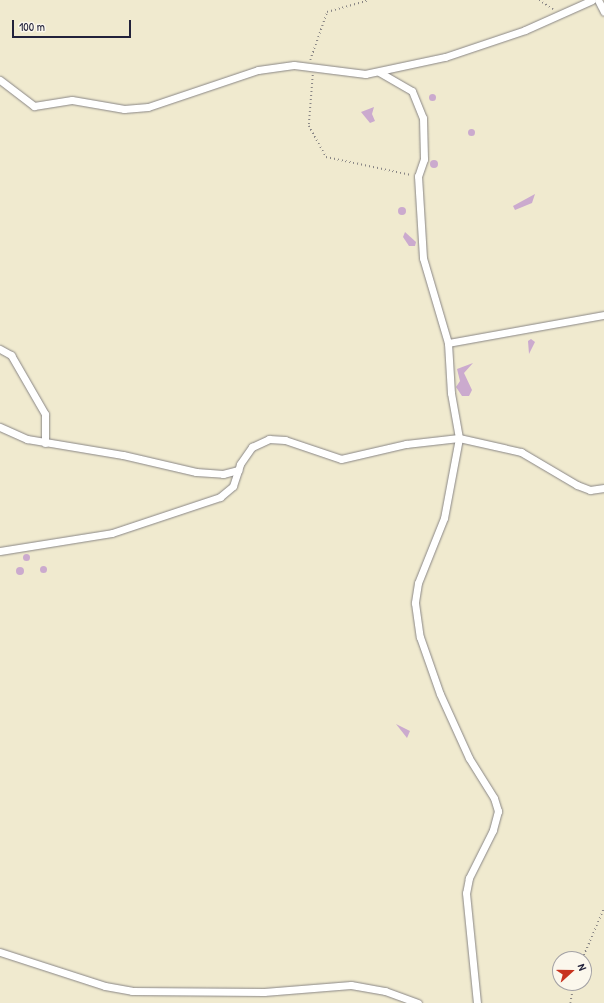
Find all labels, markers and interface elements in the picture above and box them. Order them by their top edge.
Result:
scale bar [14,12,133,38]
text: 100 m [19,18,45,35]
north arrow [552,951,592,991]
text: N [575,962,590,972]

